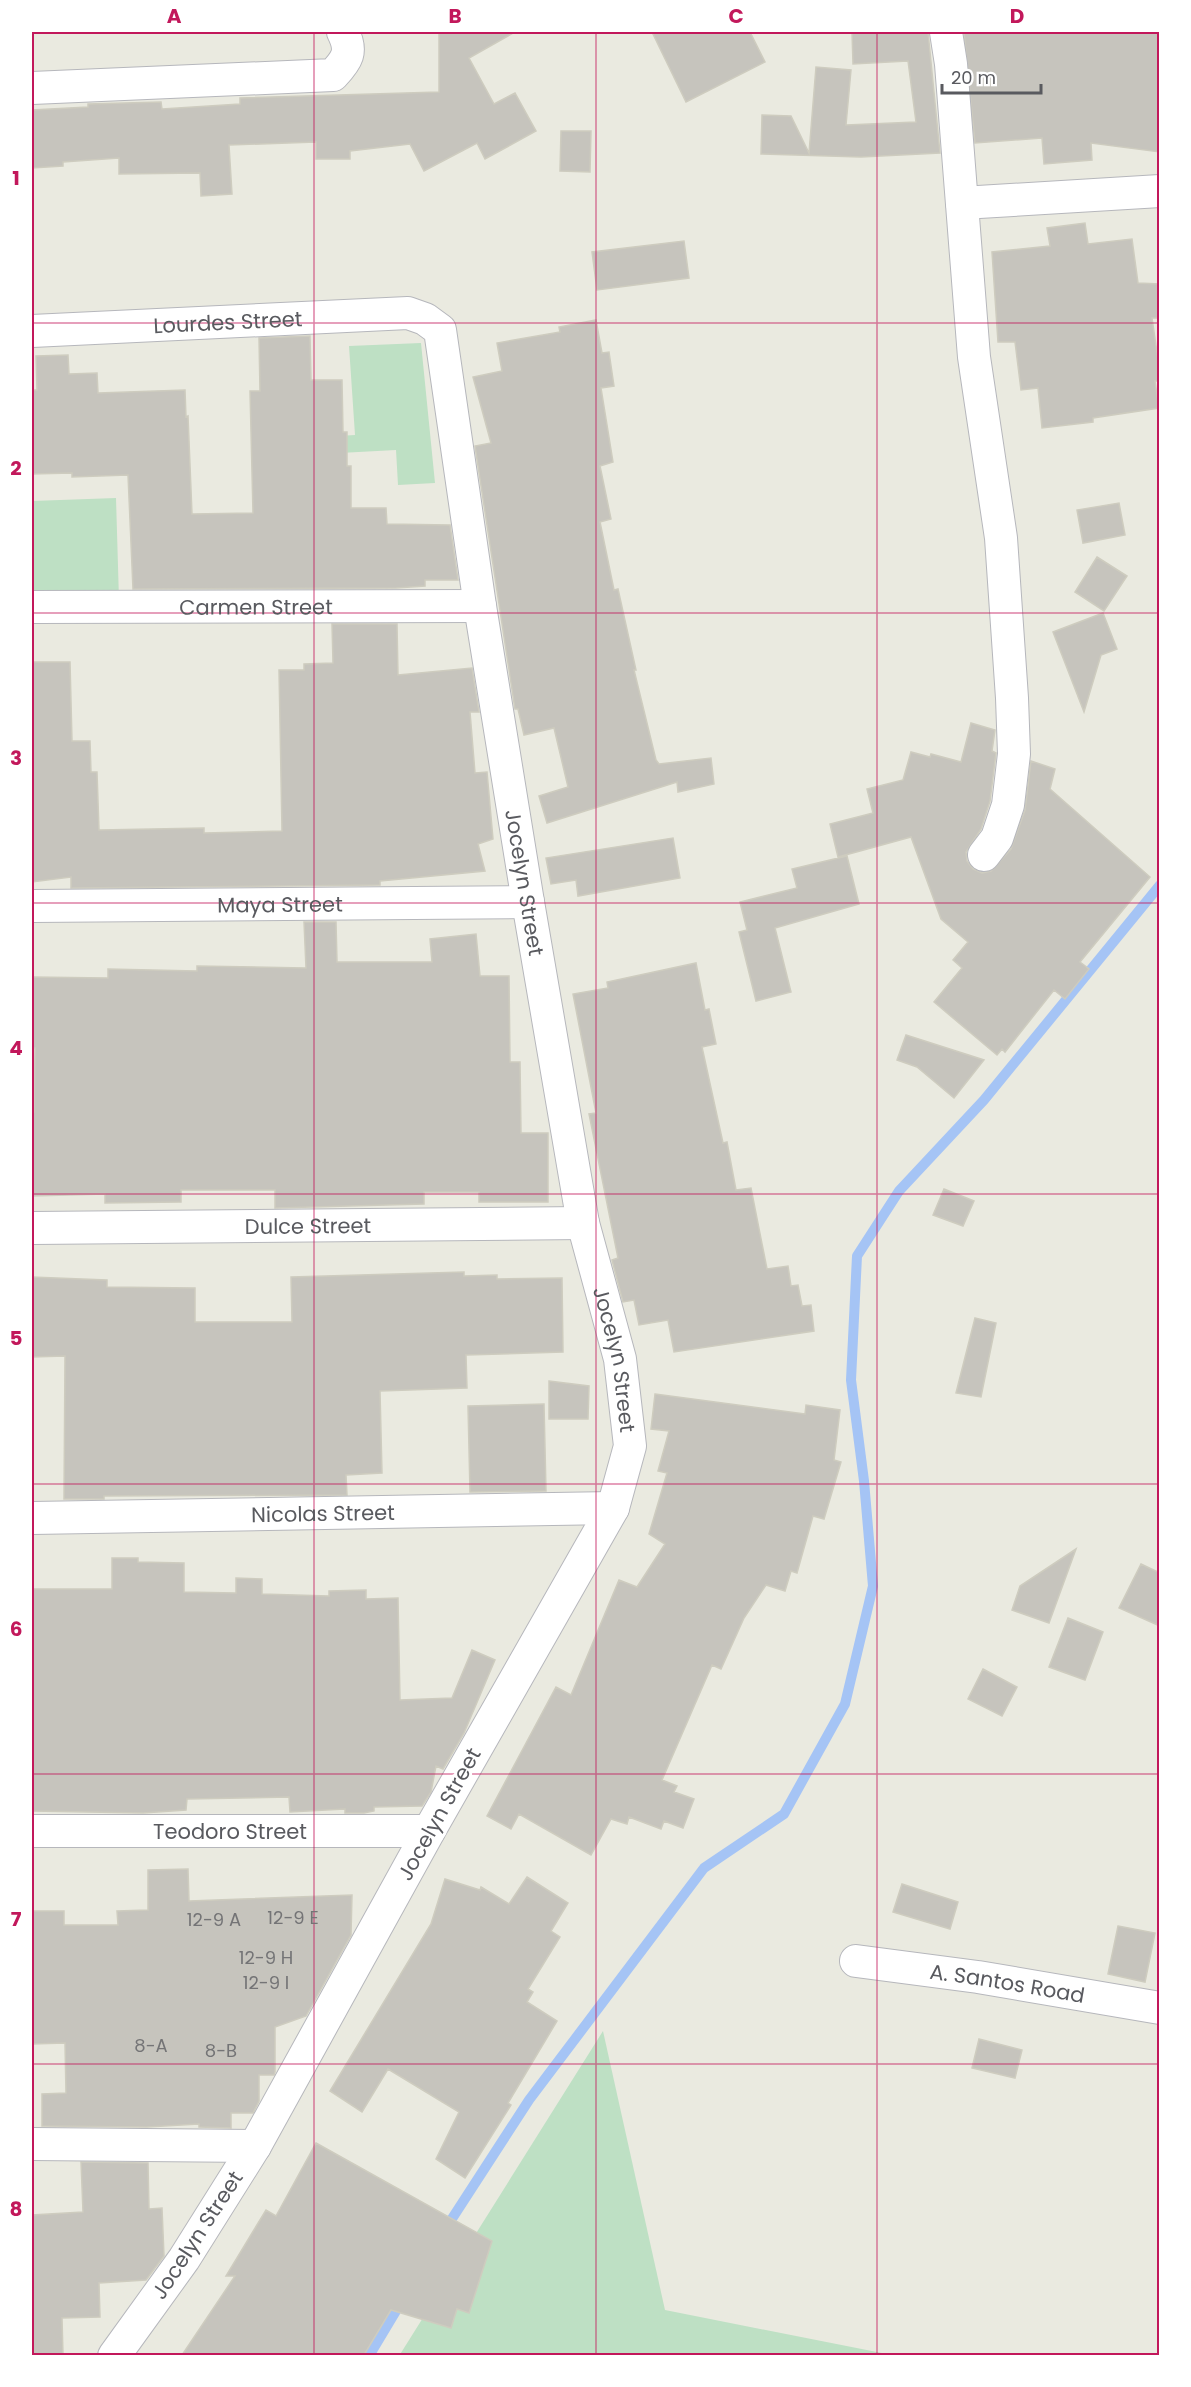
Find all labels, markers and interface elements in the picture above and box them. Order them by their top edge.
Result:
text: A [167,2,182,30]
text: B [448,2,462,30]
text: C [728,2,744,30]
text: D [1010,2,1024,30]
scale bar [942,57,1041,95]
text: 20 m [951,65,996,90]
text: 1 [12,164,20,192]
street label: Lourdes Street [153,304,303,340]
text: 2 [10,454,22,482]
street label: Carmen Street [179,592,333,621]
text: 3 [10,744,22,772]
street label: Jocelyn Street [499,807,551,958]
street label: Maya Street [217,889,343,919]
text: 4 [9,1034,23,1062]
street label: Dulce Street [245,1210,371,1241]
street label: Jocelyn Street [586,1283,643,1434]
text: 5 [10,1324,23,1352]
street label: Nicolas Street [251,1497,395,1529]
text: 6 [10,1615,22,1643]
street label: Jocelyn Street [390,1742,488,1886]
street label: Teodoro Street [153,1817,307,1846]
text: 7 [11,1905,22,1933]
house number: 12-9 E [267,1905,319,1930]
house number: 12-9 A [187,1907,241,1932]
house number: 12-9 H [239,1945,293,1970]
street label: A. Santos Road [928,1956,1087,2009]
house number: 12-9 I [243,1970,289,1995]
house number: 8-A [134,2033,168,2058]
house number: 8-B [205,2038,237,2063]
street label: Jocelyn Street [145,2165,249,2305]
text: 8 [10,2195,22,2223]

